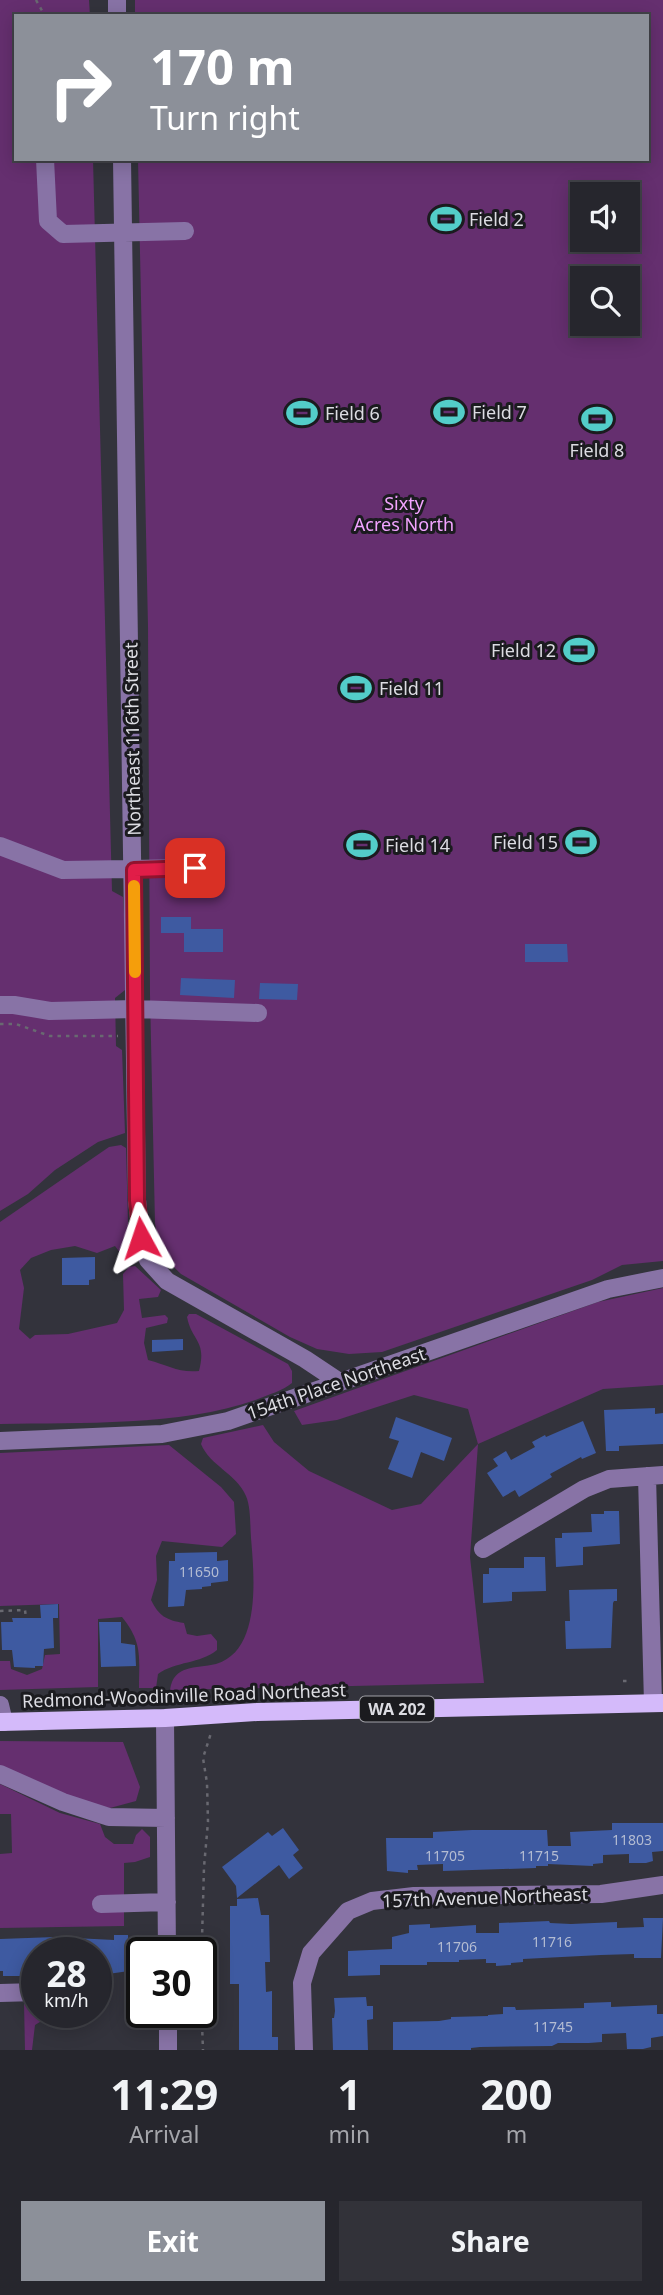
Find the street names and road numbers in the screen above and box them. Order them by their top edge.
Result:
street label: Northeast 116th Street [118,642,146,836]
street label: 154th Place Northeast [244,1341,429,1425]
street label: Redmond-Woodinville Road Northeast [22,1677,347,1713]
road number: WA 202 [360,1696,434,1722]
street label: 157th Avenue Northeast [382,1881,589,1913]

